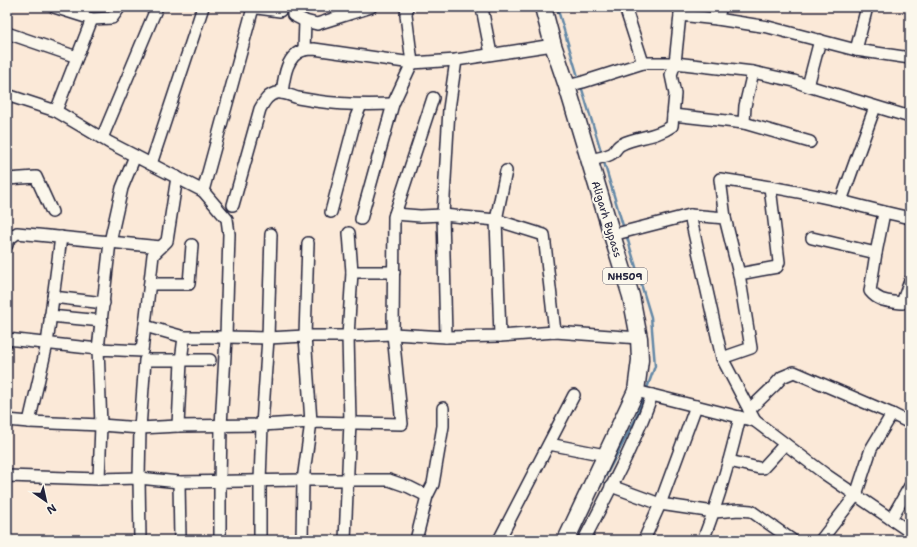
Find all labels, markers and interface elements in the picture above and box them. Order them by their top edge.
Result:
street label: Aligarh Bypass [588,179,625,259]
road number: NH509 [603,268,647,284]
north arrow [26,481,66,521]
text: N [43,500,59,518]

